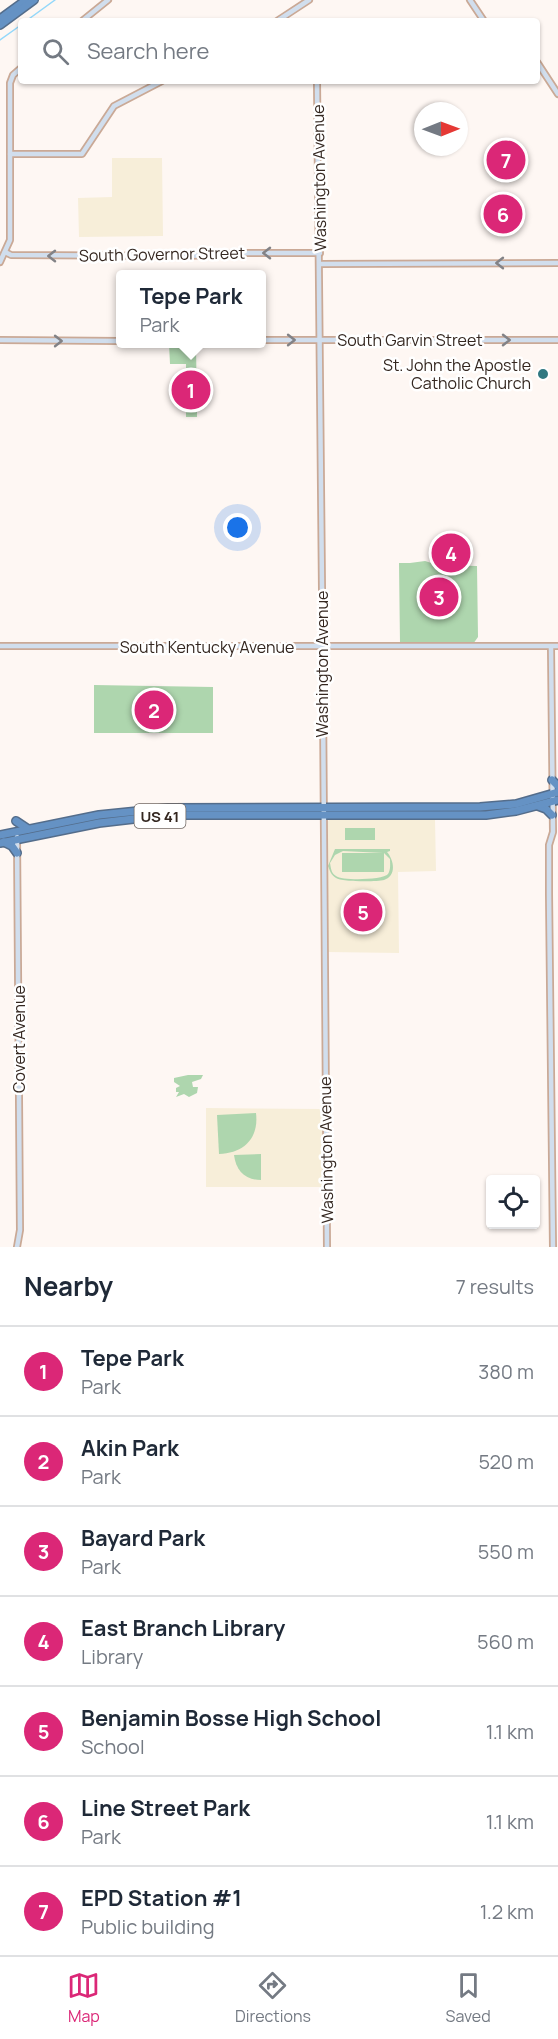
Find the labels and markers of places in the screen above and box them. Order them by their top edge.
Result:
pin: 7 [486,138,526,182]
pin: 6 [484,192,522,236]
place label: St. John the Apostle Catholic Church [383,354,531,394]
marker: St. John the Apostle Catholic Church [536,367,550,381]
pin: 1 [172,368,210,412]
pin: 4 [432,530,470,576]
pin: 3 [420,574,458,620]
pin: 2 [134,688,174,732]
pin: 5 [344,890,382,934]

